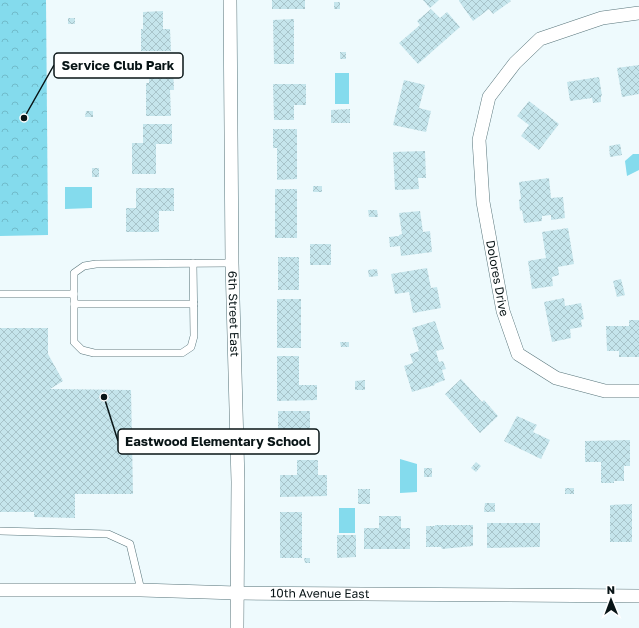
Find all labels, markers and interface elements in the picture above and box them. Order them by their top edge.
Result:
callout: Service Club Park [54,53,183,78]
text: Service Club Park [62,57,175,73]
street label: Dolores Drive [483,239,512,318]
street label: 6th Street East [225,271,243,357]
callout: Eastwood Elementary School [118,429,319,454]
text: Eastwood Elementary School [125,433,312,449]
north arrow [591,580,631,620]
text: N [607,583,615,596]
street label: 10th Avenue East [270,585,370,601]

